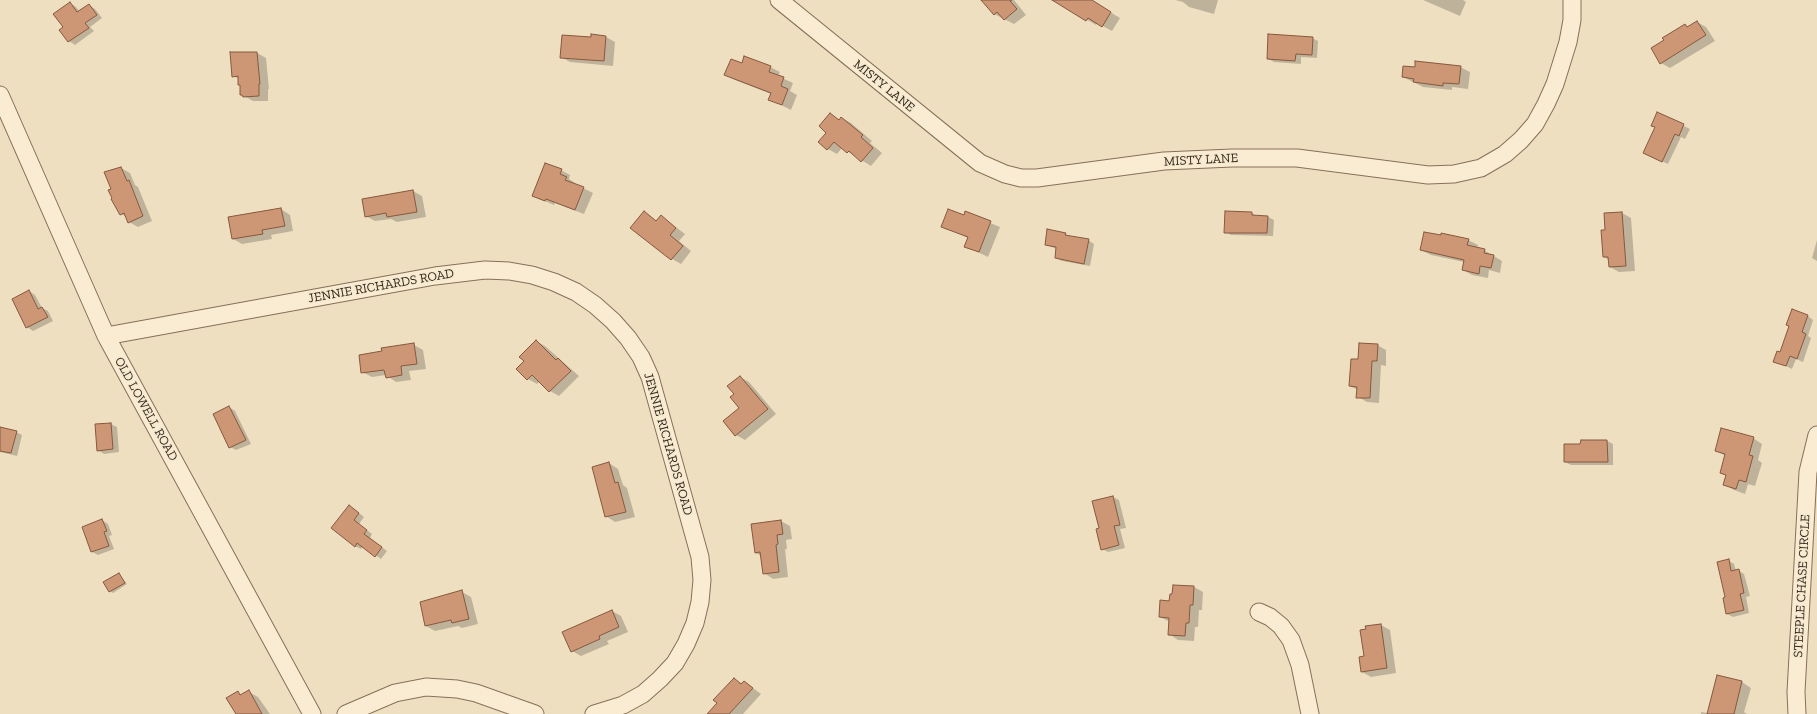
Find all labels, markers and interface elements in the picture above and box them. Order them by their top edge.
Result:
street label: MISTY LANE [850,57,918,115]
street label: MISTY LANE [1163,150,1239,170]
street label: JENNIE RICHARDS ROAD [307,265,455,307]
street label: OLD LOWELL ROAD [111,354,181,464]
street label: JENNIE RICHARDS ROAD [640,371,696,517]
street label: STEEPLE CHASE CIRCLE [1790,514,1814,658]

